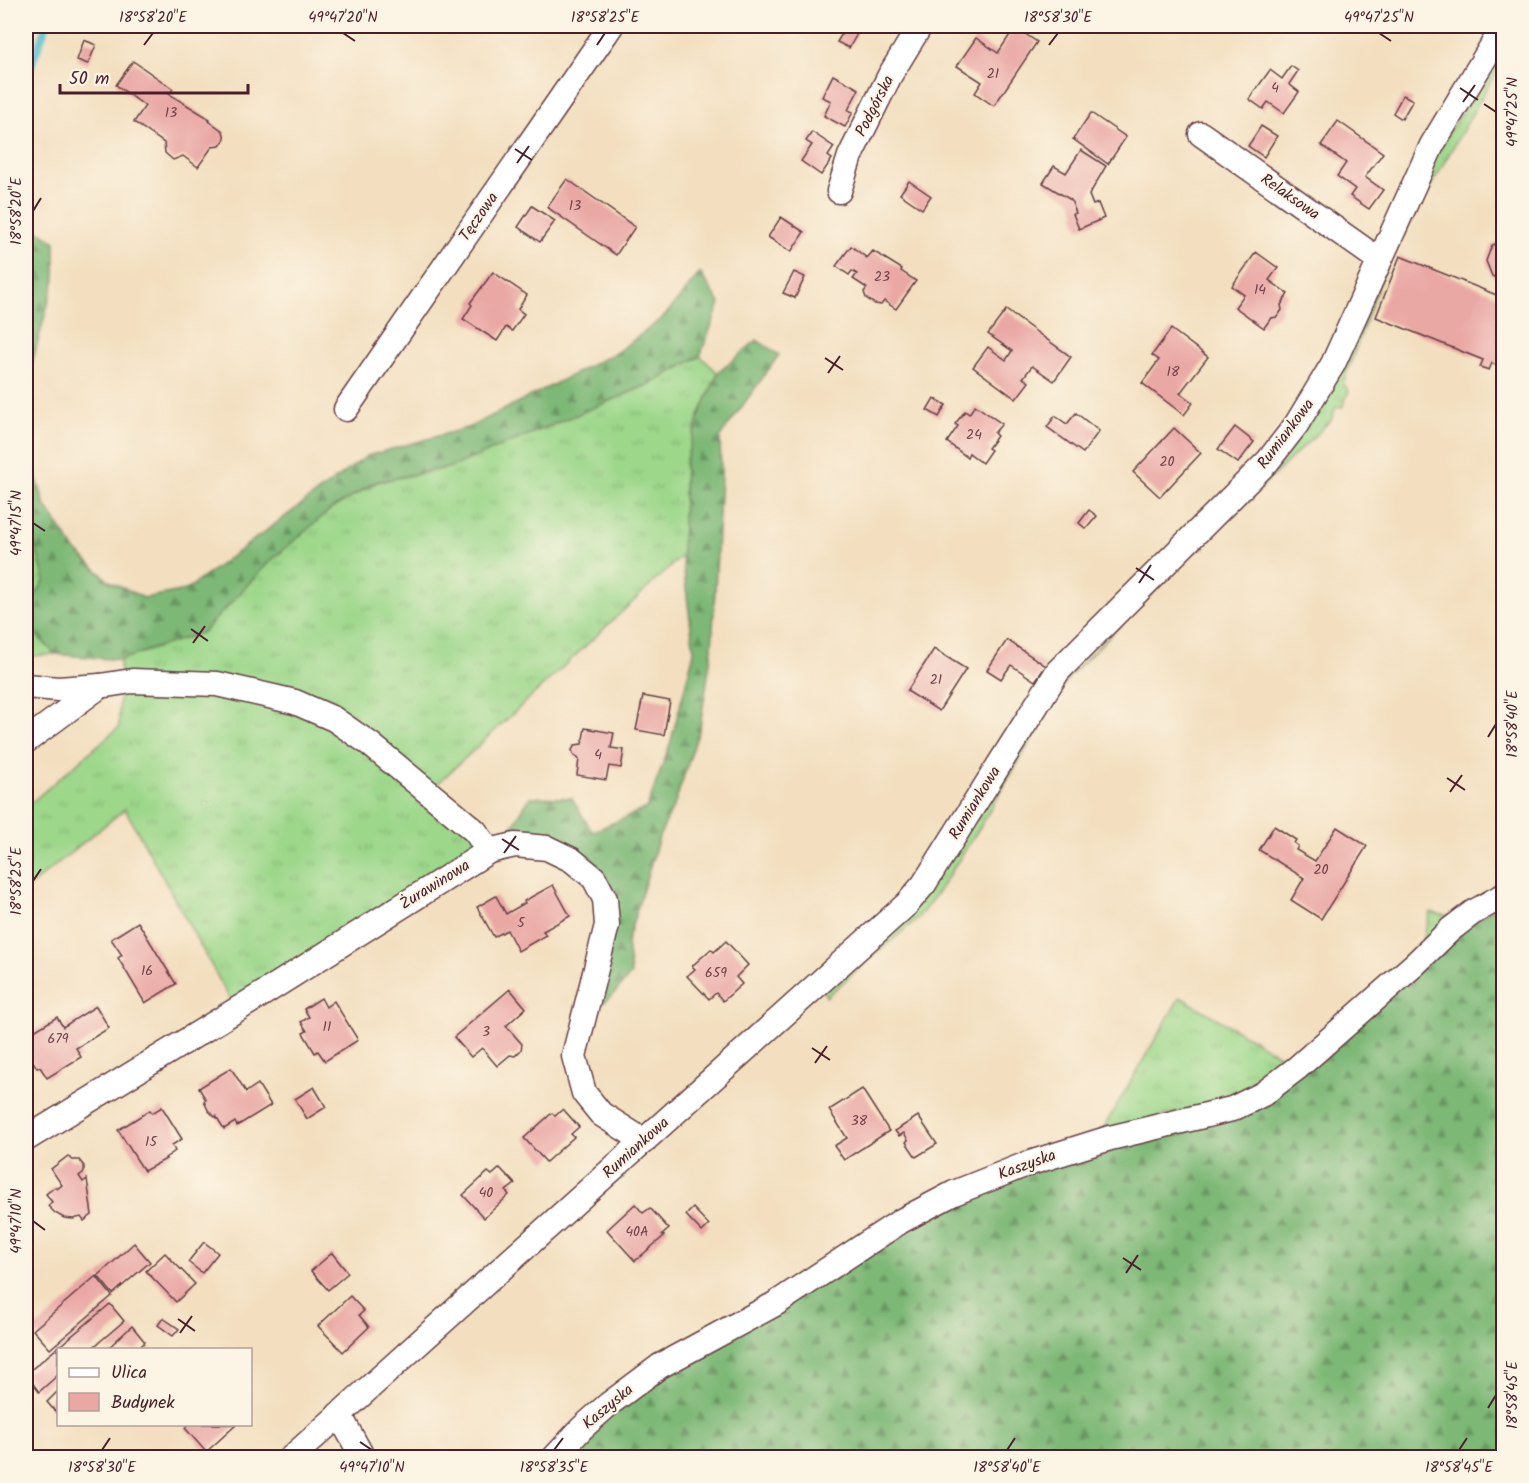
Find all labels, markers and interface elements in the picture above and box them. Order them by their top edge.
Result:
text: 18°58'20"E [119,6,188,30]
text: 49°47'20"N [308,6,378,30]
text: 18°58'25"E [571,6,641,30]
text: 18°58'30"E [1024,6,1093,30]
text: 49°47'25"N [1344,6,1414,30]
scale bar [60,57,248,95]
house number: 21 [987,63,999,85]
text: 50 m [69,65,109,94]
street label: Podgórska [849,71,901,141]
house number: 4 [1271,77,1279,99]
text: 49°47'25"N [1501,77,1525,147]
house number: 13 [165,102,177,124]
street label: Relaksowa [1255,167,1325,227]
text: 18°58'20"E [5,176,29,245]
street label: Tęczowa [453,187,505,247]
house number: 13 [569,195,581,217]
house number: 23 [874,266,890,288]
house number: 14 [1254,279,1266,301]
house number: 18 [1167,361,1180,383]
street label: Rumiankowa [1251,393,1321,475]
house number: 24 [966,424,982,446]
house number: 20 [1159,451,1175,473]
text: 49°47'15"N [5,490,29,556]
house number: 21 [930,669,942,691]
text: 18°58'40"E [1501,689,1525,758]
house number: 4 [594,744,602,766]
street label: Rumiankowa [943,761,1007,845]
text: 18°58'25"E [5,845,29,915]
street label: Żurawinowa [395,853,475,917]
house number: 20 [1313,859,1329,881]
house number: 5 [517,912,526,934]
house number: 16 [141,960,153,982]
house number: 659 [705,962,727,984]
house number: 11 [323,1016,331,1038]
house number: 3 [482,1021,490,1043]
house number: 679 [47,1028,69,1050]
house number: 38 [851,1110,868,1132]
street label: Rumiankowa [597,1111,675,1185]
house number: 15 [145,1131,158,1153]
street label: Kaszyska [994,1143,1060,1187]
house number: 40 [479,1182,493,1204]
text: 49°47'10"N [5,1188,29,1254]
house number: 40A [625,1221,649,1243]
legend [57,1348,252,1426]
text: Ulica [111,1359,147,1388]
text: 18°58'45"E [1501,1360,1525,1429]
street label: Kaszyska [577,1378,639,1436]
text: Budynek [111,1389,175,1418]
text: 18°58'30"E [68,1456,137,1480]
text: 49°47'10"N [339,1456,405,1480]
text: 18°58'35"E [520,1456,589,1480]
text: 18°58'40"E [973,1456,1042,1480]
text: 18°58'45"E [1425,1456,1494,1480]

